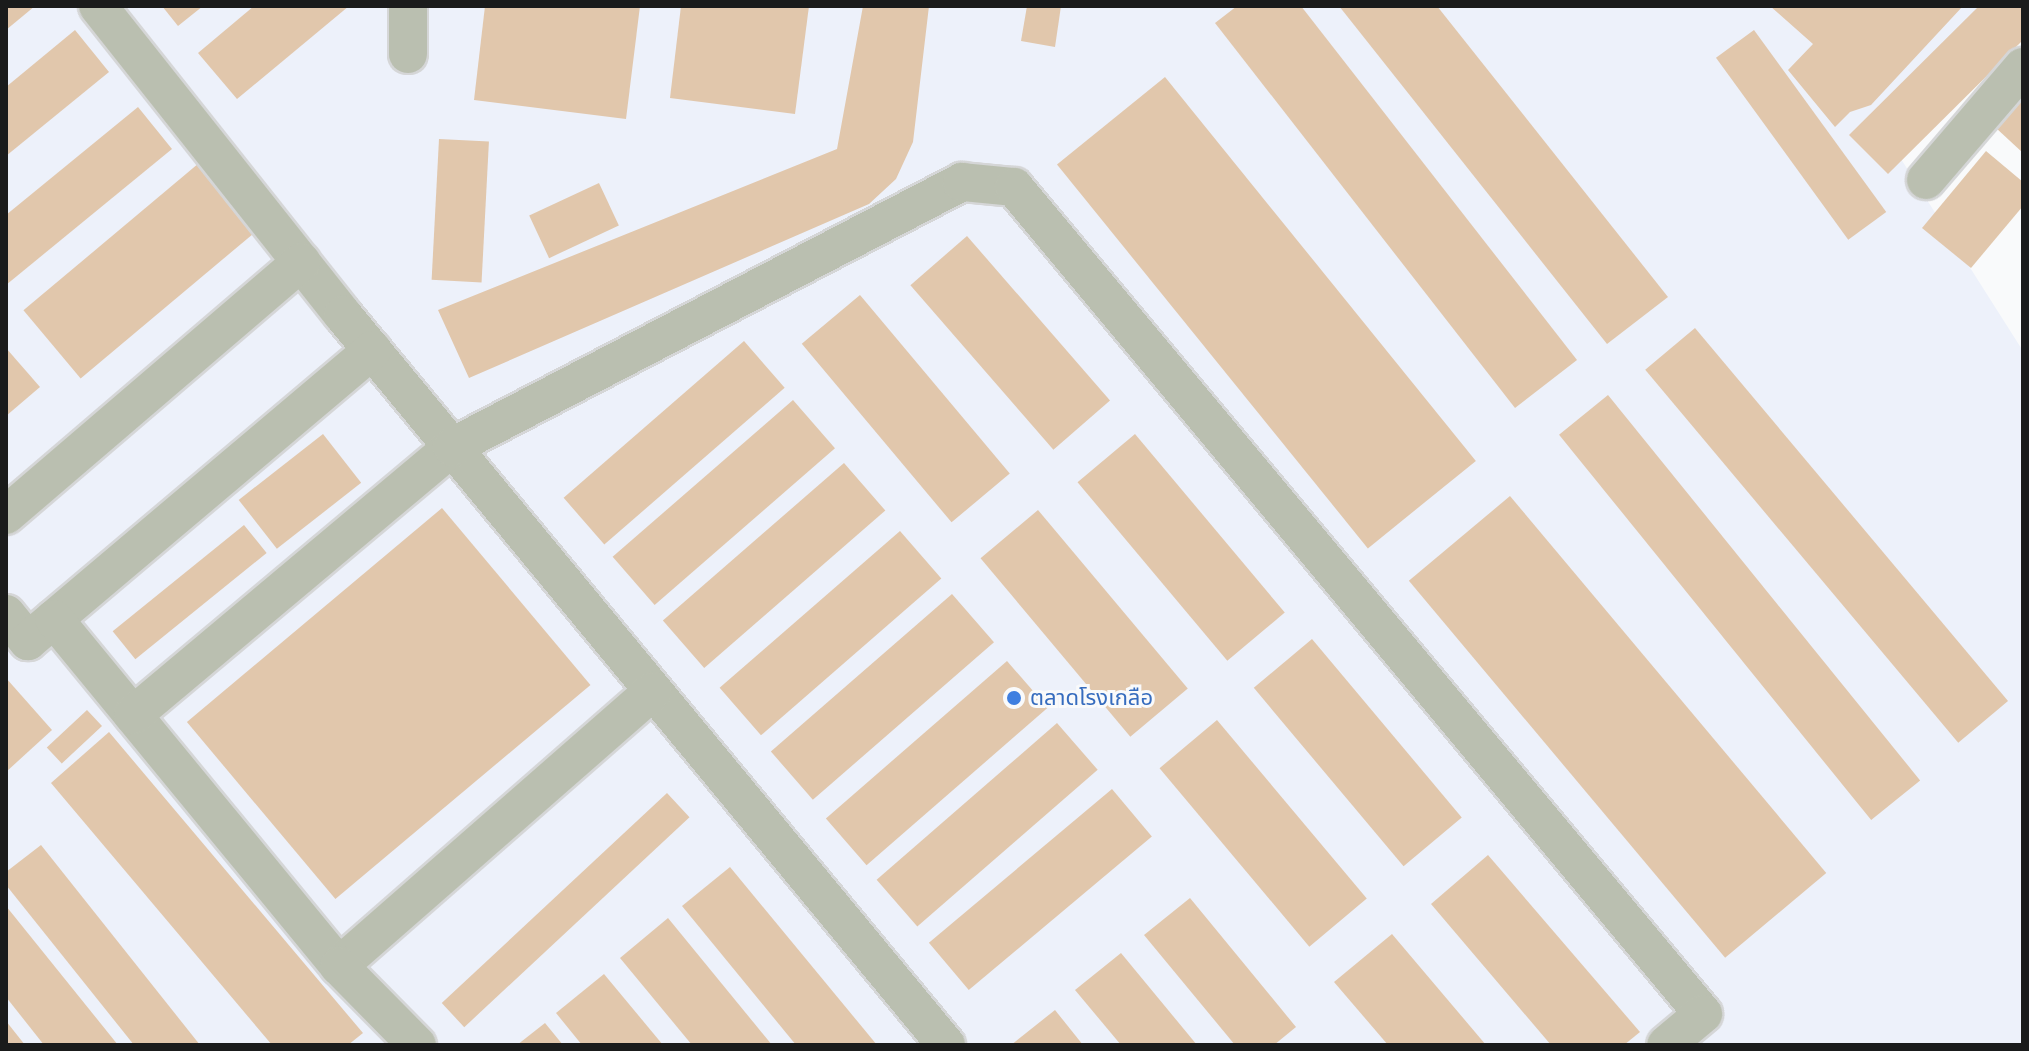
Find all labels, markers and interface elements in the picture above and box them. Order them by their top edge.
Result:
place label: ตลาดโรงเกลือ [1030,685,1153,711]
marker: ตลาดโรงเกลือ [1005,689,1023,707]

